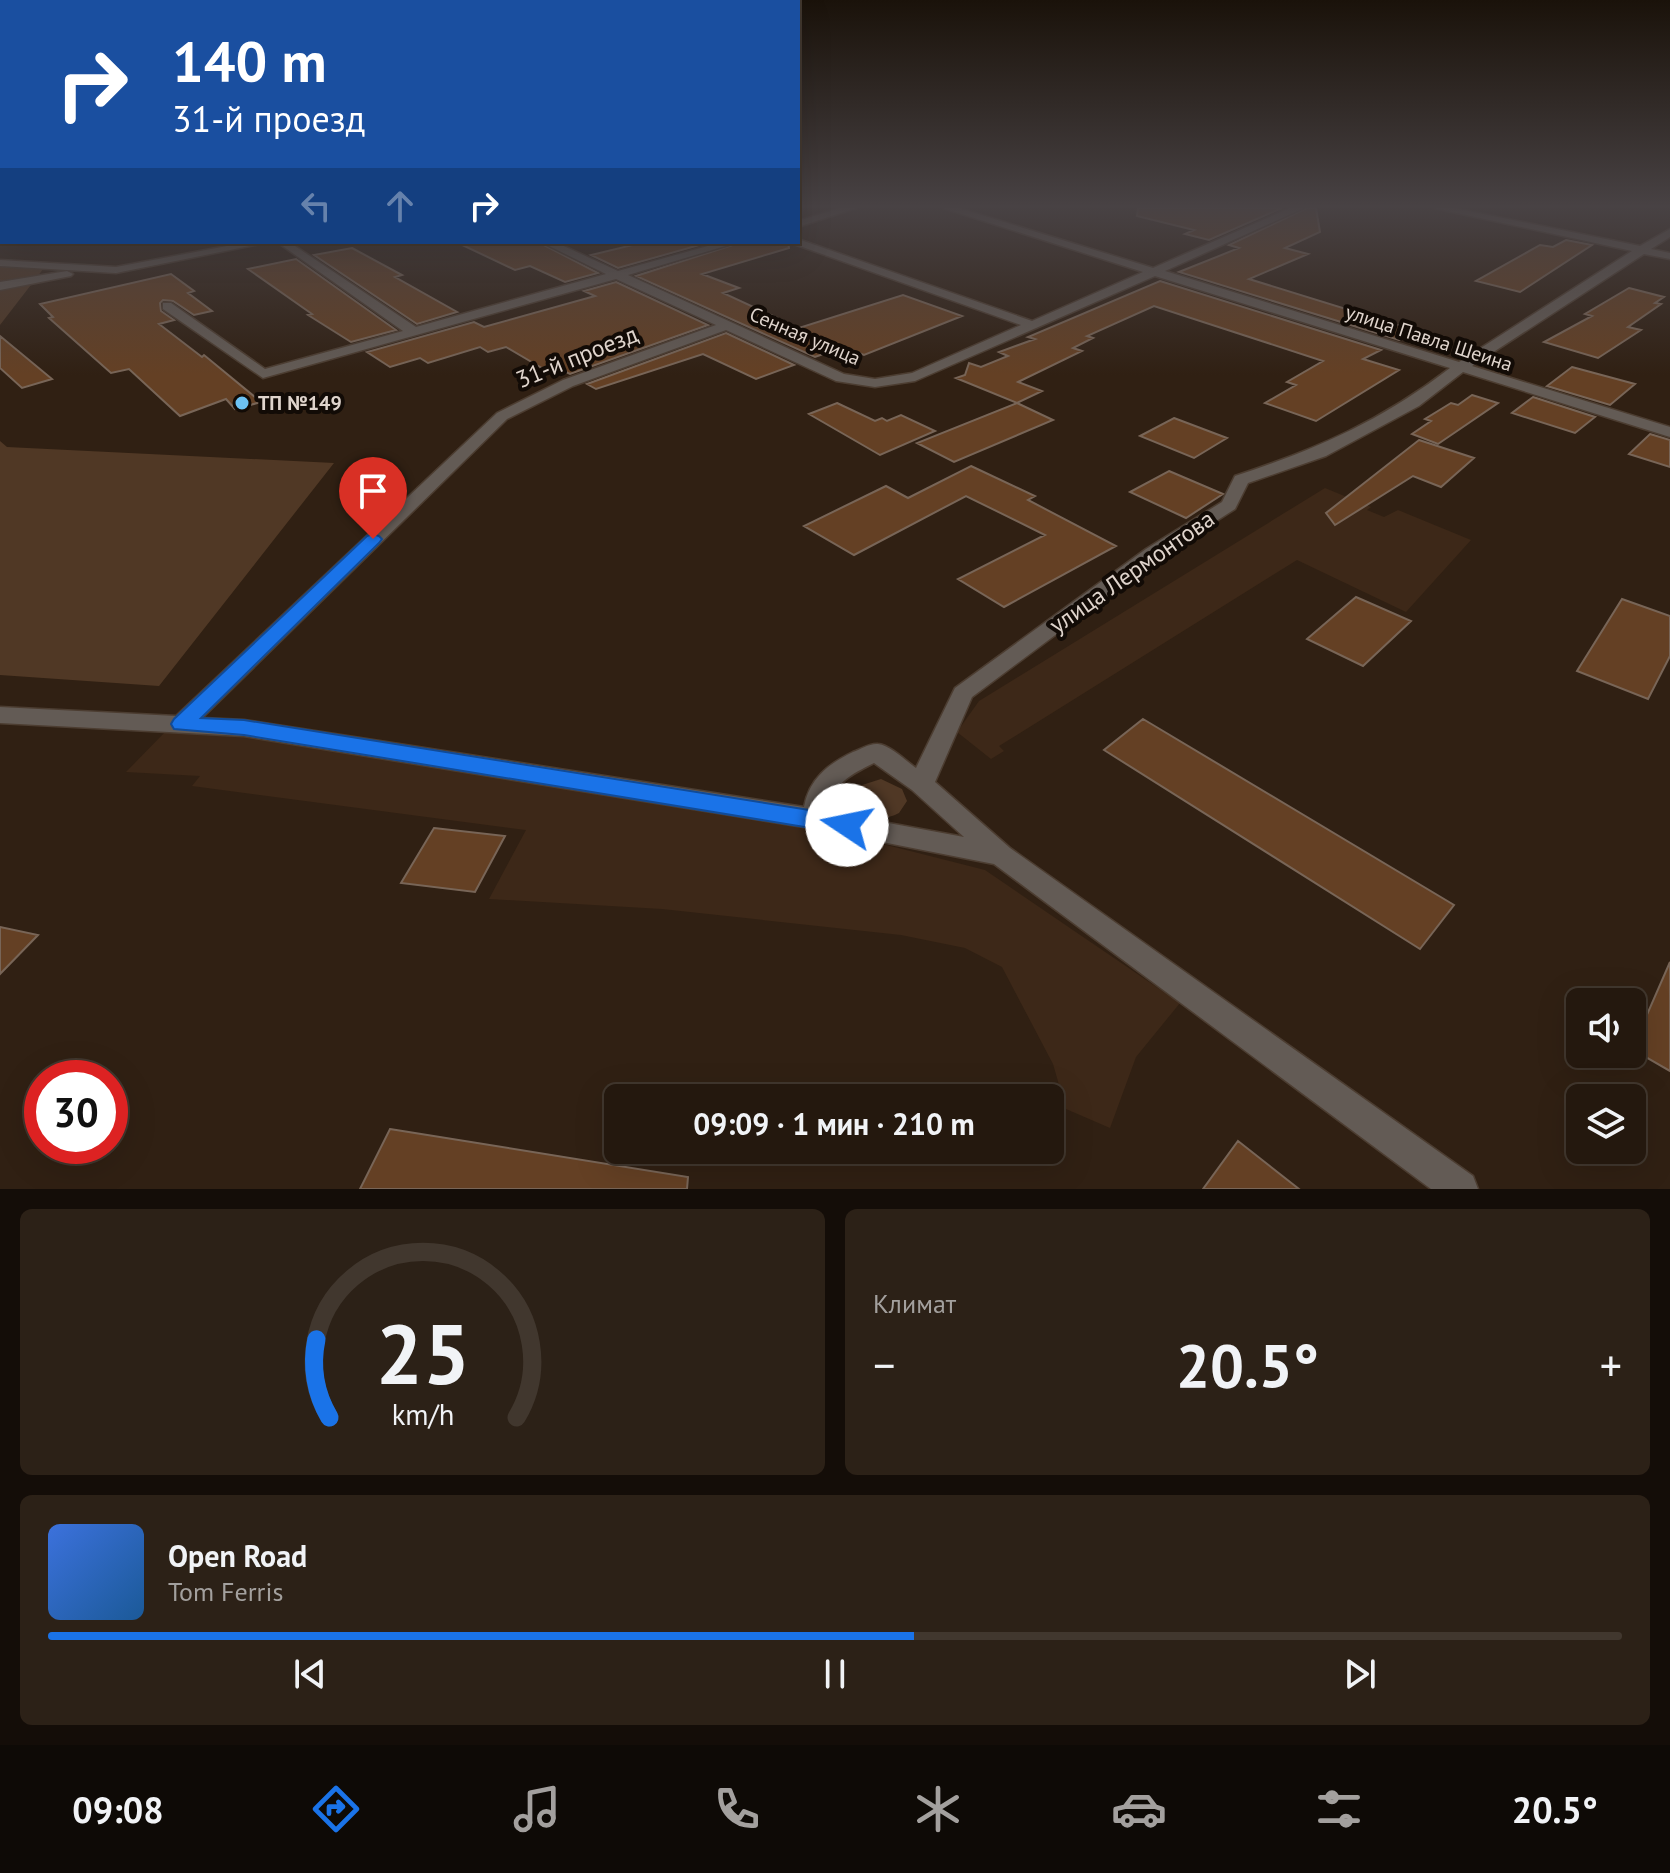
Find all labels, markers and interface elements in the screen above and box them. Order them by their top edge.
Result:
text: 140 m [172,25,327,97]
icon: right [40,32,144,136]
text: 31-й проезд [172,95,365,142]
icon: left [294,184,338,228]
icon: ahead [378,184,422,228]
icon: right [462,184,506,228]
street label: улица Павла Шеина [1342,299,1516,377]
street label: Сенная улица [746,301,864,371]
street label: 31-й проезд [511,318,642,395]
place label: ТП №149 [258,390,342,416]
marker: ТП №149 [233,394,251,412]
pin [339,457,407,539]
icon: arrive [351,469,395,513]
street label: улица Лермонтова [1043,503,1220,640]
position arrow [805,783,889,867]
map controls [1566,988,1646,1164]
button: sound [1566,988,1646,1068]
speed limit sign: 30 [24,1060,128,1164]
button: layers [1566,1084,1646,1164]
text: 09:09 · 1 мин · 210 m [693,1104,975,1143]
text: Климат [873,1287,956,1320]
text: 25 [375,1299,470,1407]
text: 20.5° [1176,1326,1319,1404]
text: − [873,1336,895,1393]
text: + [1600,1336,1622,1393]
text: km/h [391,1396,454,1433]
text: Open Road [168,1536,307,1575]
text: Tom Ferris [168,1575,283,1608]
icon: previous [288,1652,332,1696]
icon: pause [813,1652,857,1696]
icon: next [1338,1652,1382,1696]
icon: directions [308,1781,364,1837]
icon: music [509,1781,565,1837]
icon: phone [709,1781,765,1837]
icon: climate [910,1781,966,1837]
icon: car [1111,1781,1167,1837]
icon: filters [1311,1781,1367,1837]
text: 09:08 [72,1786,164,1833]
text: 20.5° [1512,1786,1598,1833]

